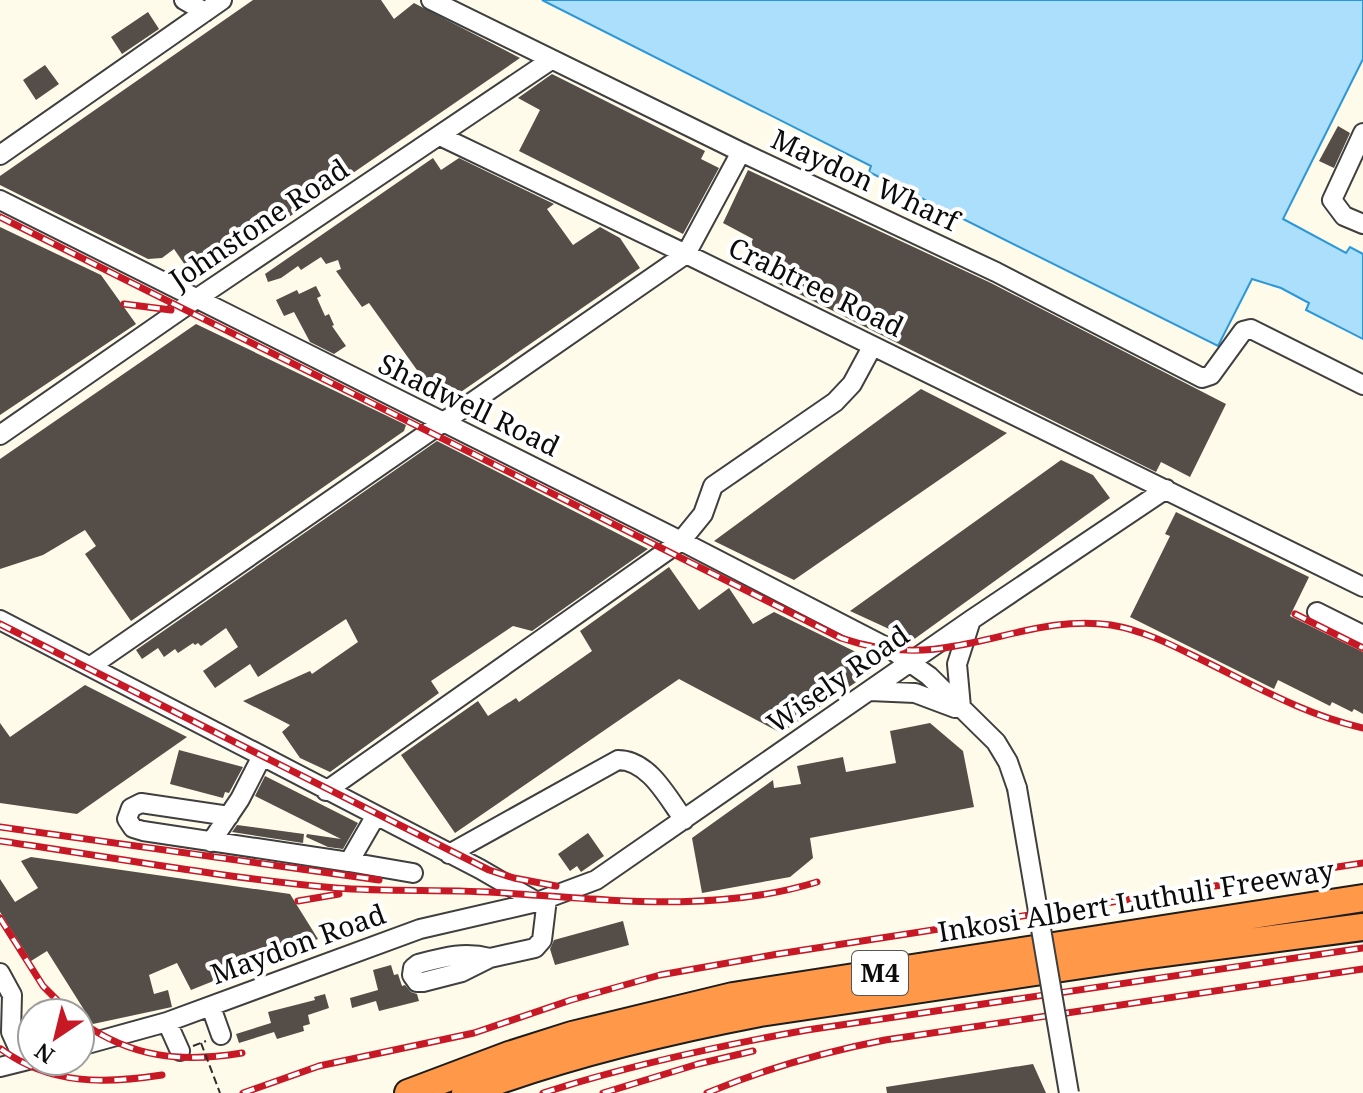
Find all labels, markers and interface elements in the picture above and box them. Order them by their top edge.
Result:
street label: Maydon Wharf [766,119,968,240]
street label: Johnstone Road [161,149,355,298]
street label: Crabtree Road [722,227,910,345]
street label: Shadwell Road [372,344,566,464]
street label: Wisely Road [759,615,916,741]
street label: Inkosi Albert Luthuli Freeway [935,850,1337,950]
street label: Maydon Road [205,894,390,992]
road number: M4 [852,951,908,995]
north arrow [16,997,96,1077]
text: N [28,1037,60,1071]

